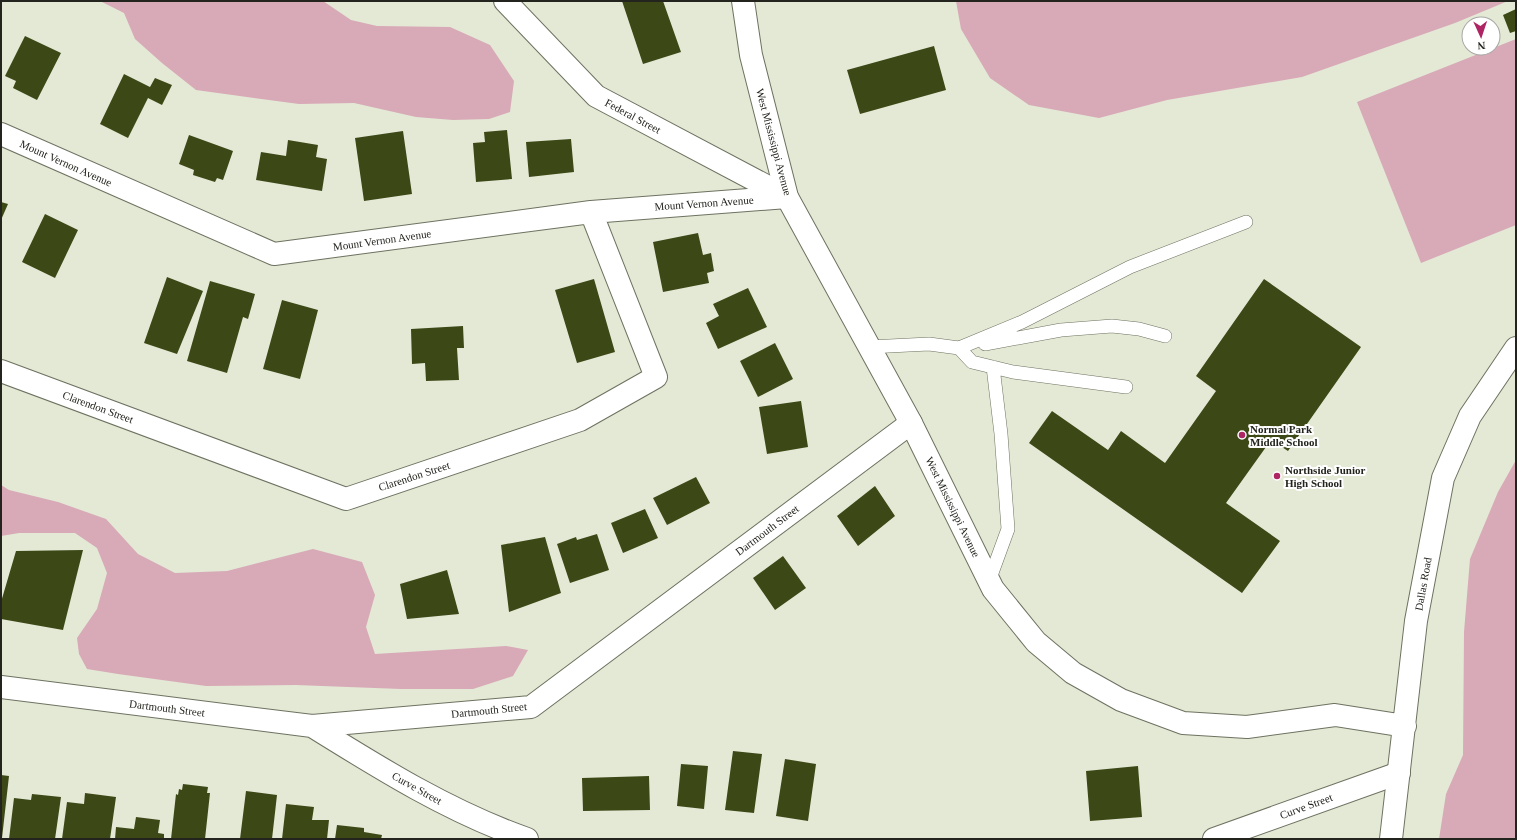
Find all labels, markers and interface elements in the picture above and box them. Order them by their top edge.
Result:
north arrow [1461,16,1501,56]
text: N [1477,40,1486,52]
street label: West Mississippi Avenue [754,87,794,197]
street label: Federal Street [603,96,663,136]
street label: Mount Vernon Avenue [18,137,114,189]
street label: Mount Vernon Avenue [654,194,754,212]
street label: Mount Vernon Avenue [332,227,432,253]
street label: Clarendon Street [61,389,135,425]
place label: Normal Park Middle School [1250,423,1318,448]
marker: Normal Park Middle School [1237,430,1247,440]
street label: West Mississippi Avenue [923,455,983,559]
street label: Clarendon Street [377,459,451,493]
place label: Northside Junior High School [1285,464,1365,489]
marker: Northside Junior High School [1272,471,1282,481]
street label: Dartmouth Street [733,502,801,558]
street label: Dallas Road [1412,556,1434,612]
street label: Dartmouth Street [129,697,205,719]
street label: Dartmouth Street [451,700,527,720]
street label: Curve Street [390,769,444,807]
street label: Curve Street [1278,791,1334,821]

